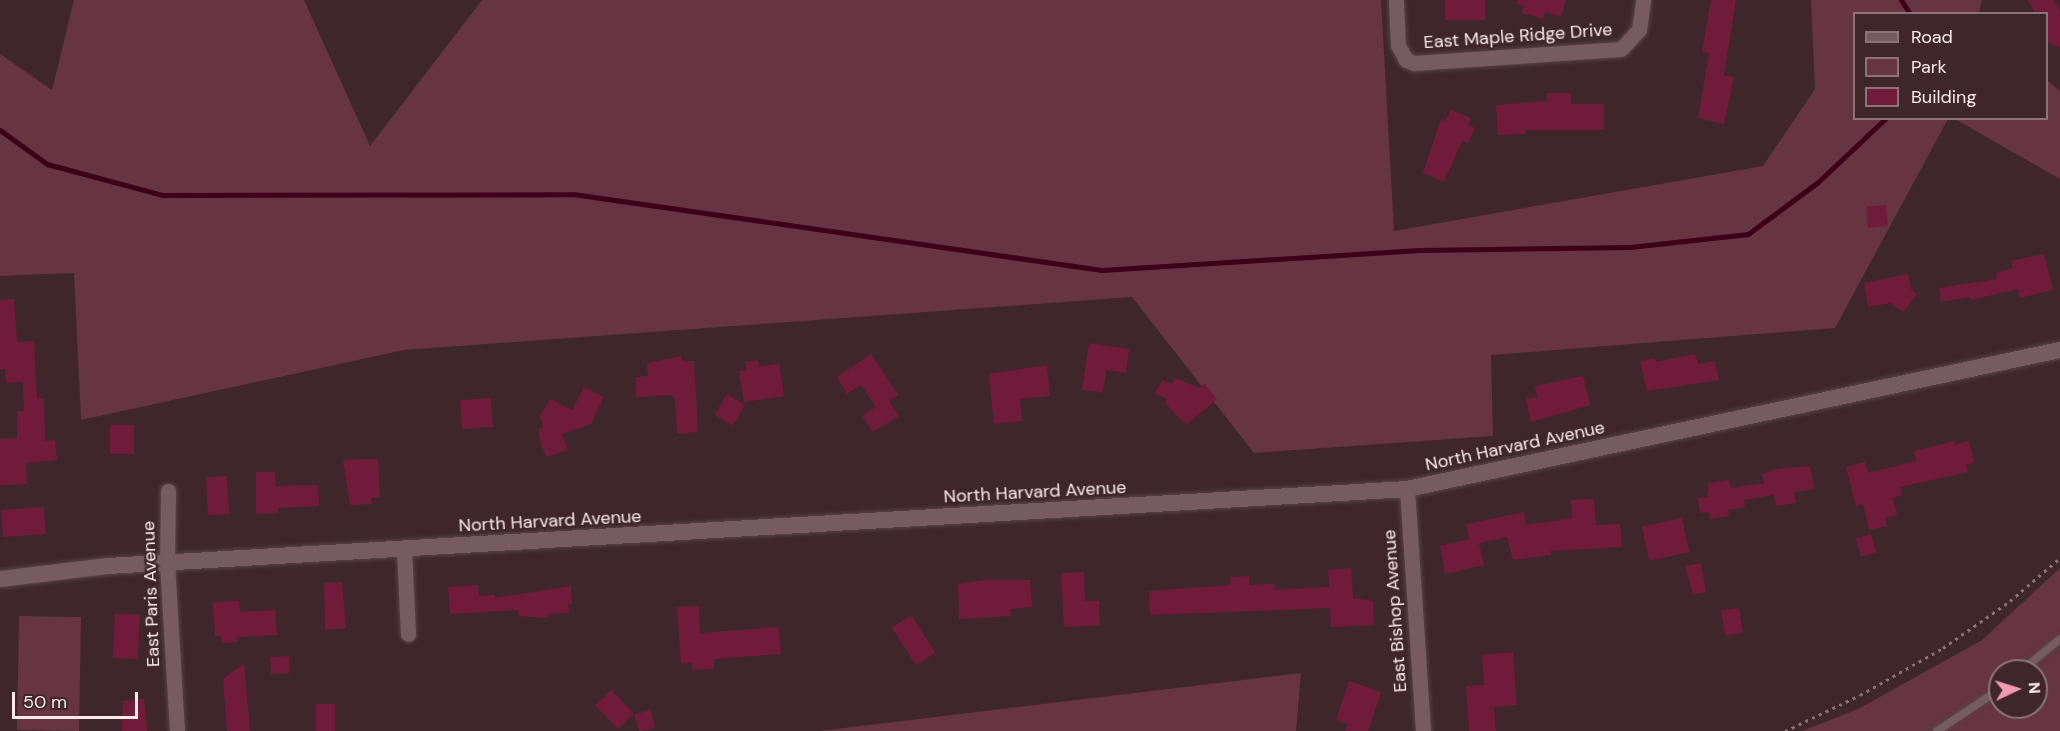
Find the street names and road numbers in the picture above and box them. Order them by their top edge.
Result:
street label: East Maple Ridge Drive [1423,19,1613,53]
street label: North Harvard Avenue [1423,416,1607,476]
street label: North Harvard Avenue [943,476,1127,508]
street label: North Harvard Avenue [458,505,642,537]
street label: East Paris Avenue [138,521,164,667]
street label: East Bishop Avenue [1379,529,1411,693]

